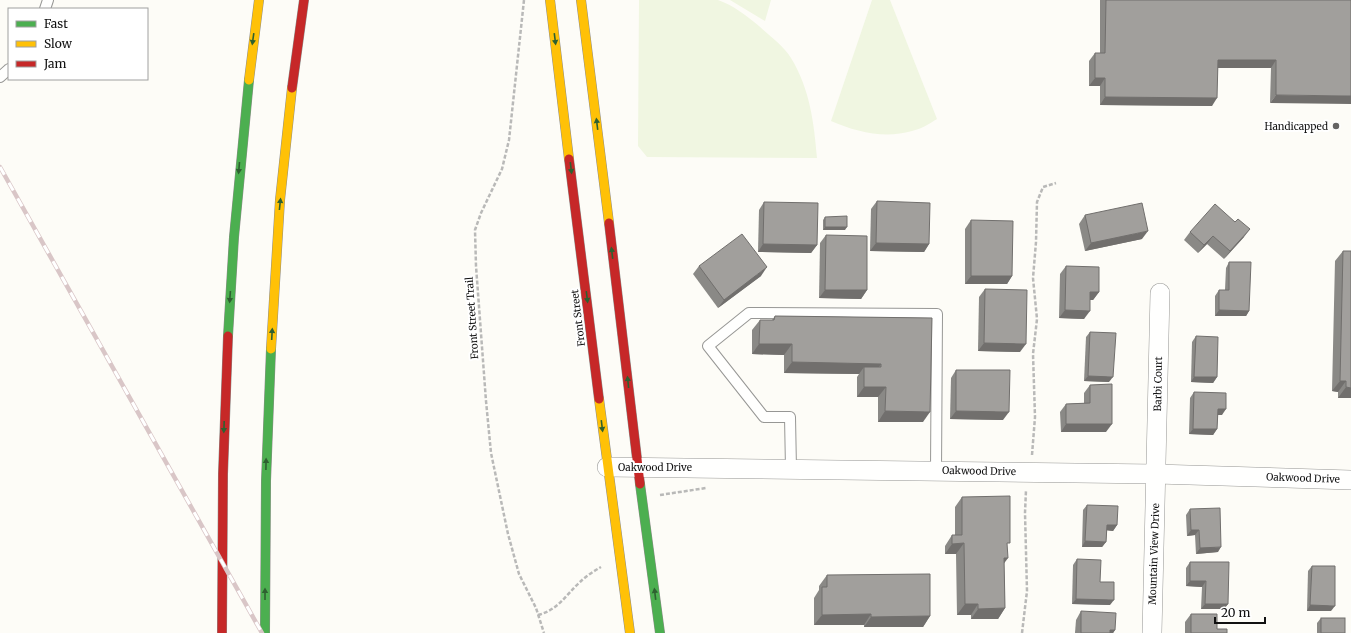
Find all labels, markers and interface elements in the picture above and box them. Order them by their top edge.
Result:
legend [8,8,148,80]
text: Fast [44,16,68,31]
one-way arrow [250,33,257,45]
one-way arrow [552,33,558,45]
text: Slow [44,36,73,51]
text: Jam [43,56,67,71]
one-way arrow [593,118,600,130]
place label: Handicapped [1265,120,1328,133]
marker: Handicapped [1331,121,1341,131]
one-way arrow [236,162,243,174]
one-way arrow [568,162,574,174]
one-way arrow [277,198,283,210]
one-way arrow [609,247,615,259]
street label: Front Street Trail [463,276,481,360]
street label: Front Street [568,289,588,347]
one-way arrow [226,291,233,303]
one-way arrow [583,291,590,303]
one-way arrow [268,328,275,340]
street label: Barbi Court [1151,356,1165,412]
one-way arrow [624,376,631,388]
one-way arrow [599,420,605,432]
one-way arrow [221,421,227,434]
one-way arrow [263,457,269,470]
street label: Oakwood Drive [618,461,692,474]
street label: Oakwood Drive [942,464,1016,478]
street label: Oakwood Drive [1266,470,1340,486]
street label: Mountain View Drive [1146,503,1162,605]
one-way arrow [262,587,268,600]
one-way arrow [652,588,658,600]
scale bar [1215,599,1265,625]
text: 20 m [1221,605,1250,620]

